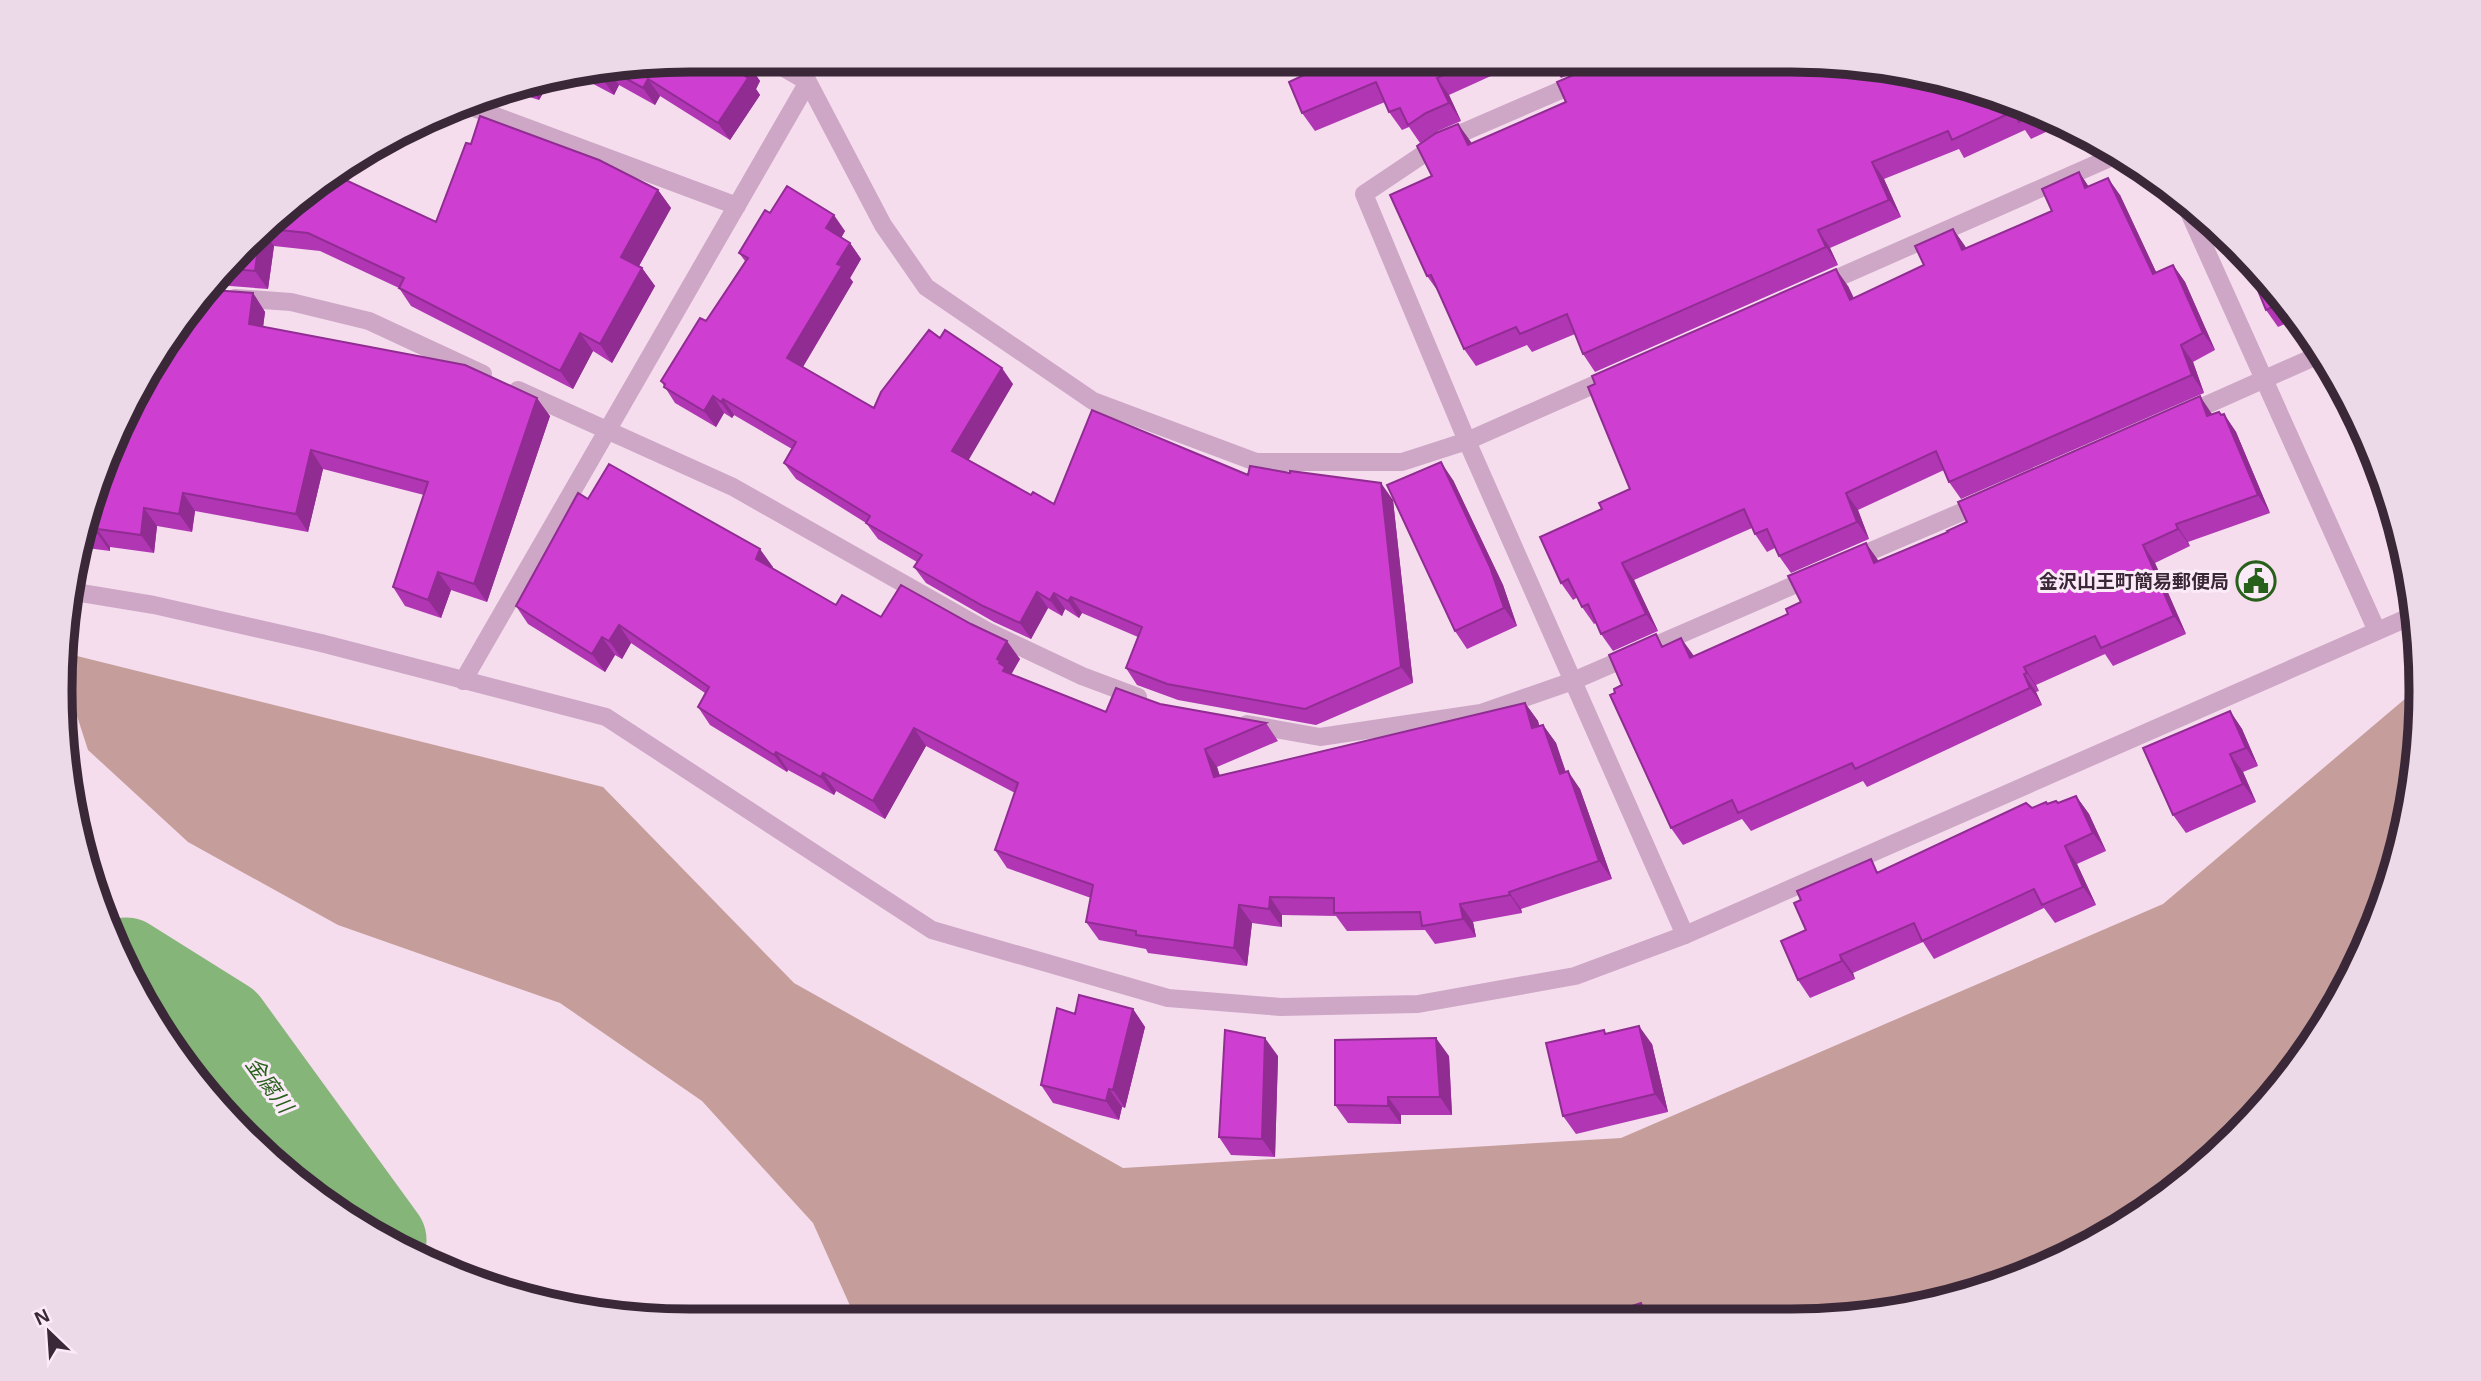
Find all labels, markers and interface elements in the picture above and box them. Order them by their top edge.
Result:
public building icon: 金沢山王町簡易郵便局 [2235,560,2277,602]
place label: 金沢山王町簡易郵便局 [2039,571,2229,592]
water label: 金腐川 [242,1052,298,1119]
north arrow [14,1297,84,1367]
text: N [31,1305,53,1329]

